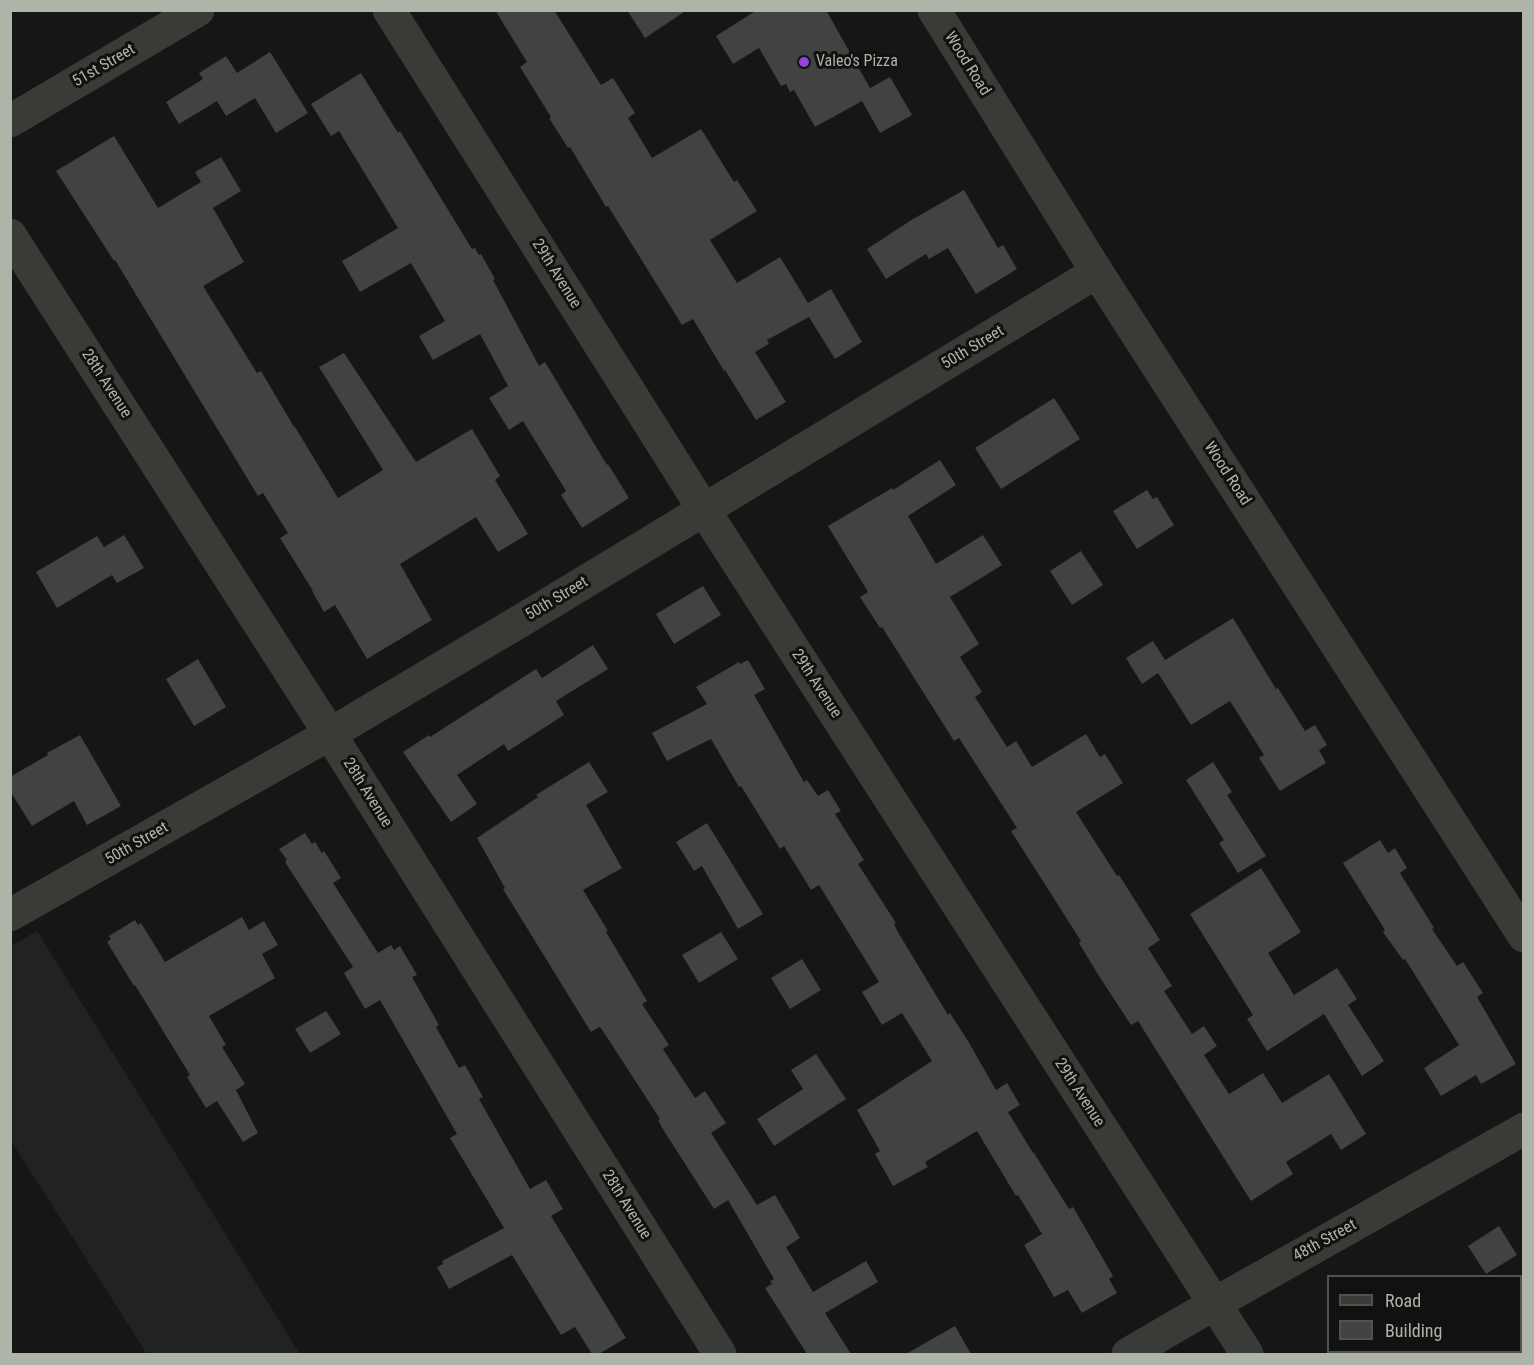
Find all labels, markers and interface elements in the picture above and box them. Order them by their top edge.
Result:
street label: Wood Road [940,28,994,100]
street label: 51st Street [69,40,139,92]
place label: Valeo's Pizza [816,52,898,72]
marker: Valeo's Pizza [797,55,811,69]
street label: 29th Avenue [527,236,585,312]
street label: 50th Street [938,322,1008,374]
street label: 28th Avenue [77,346,135,422]
street label: Wood Road [1199,439,1255,509]
street label: 50th Street [522,573,592,625]
street label: 29th Avenue [787,646,845,722]
street label: 28th Avenue [338,755,396,831]
street label: 50th Street [102,818,172,870]
street label: 29th Avenue [1050,1055,1108,1131]
street label: 28th Avenue [597,1167,655,1243]
street label: 48th Street [1290,1216,1360,1266]
legend [1327,1275,1522,1353]
text: Road [1385,1290,1421,1311]
text: Building [1385,1320,1442,1341]

